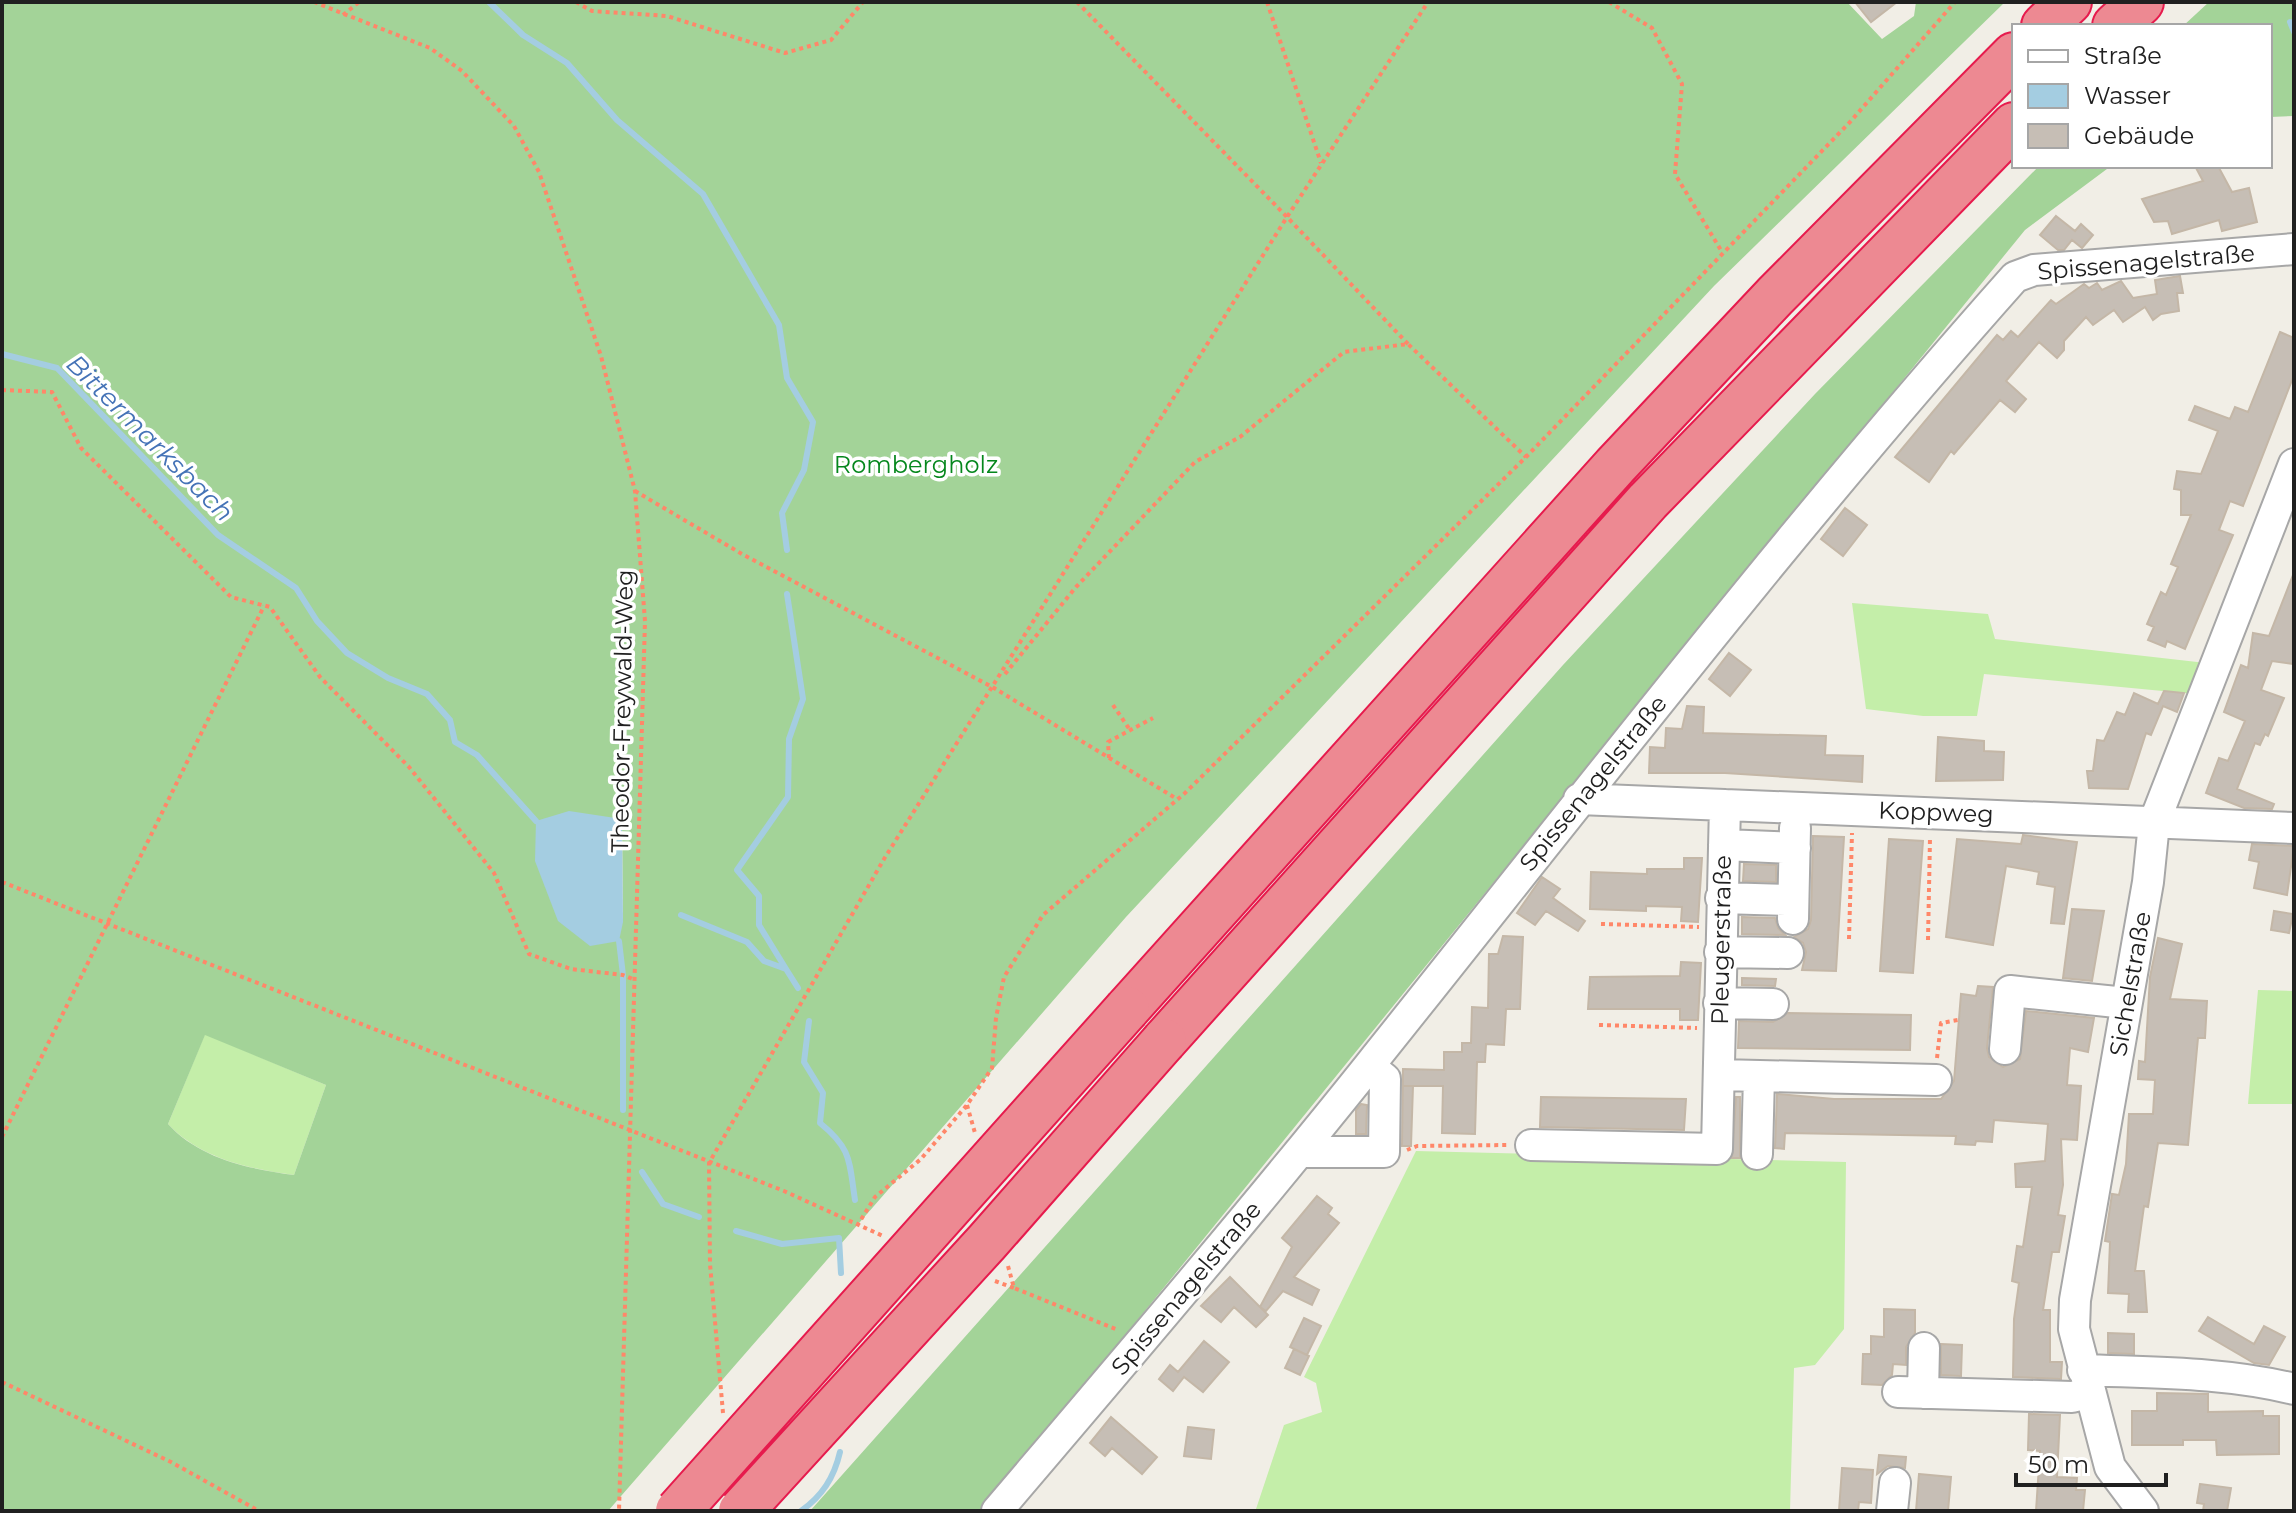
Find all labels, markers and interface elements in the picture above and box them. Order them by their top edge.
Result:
legend [2012,24,2272,168]
text: Straße [2084,41,2162,70]
text: Wasser [2084,81,2171,110]
text: Gebäude [2084,121,2194,150]
street label: Spissenagelstraße [2036,238,2256,286]
water label: Bittermarksbach [60,348,240,528]
park label: Rombergholz [834,450,998,479]
street label: Theodor-Freywald-Weg [605,569,639,853]
street label: Spissenagelstraße [1513,689,1673,877]
street label: Koppweg [1878,795,1994,829]
street label: Pleugerstraße [1705,855,1737,1025]
street label: Sichelstraße [2103,909,2157,1059]
street label: Spissenagelstraße [1105,1195,1267,1381]
scale bar [2016,1437,2166,1487]
text: 50 m [2028,1450,2089,1479]

